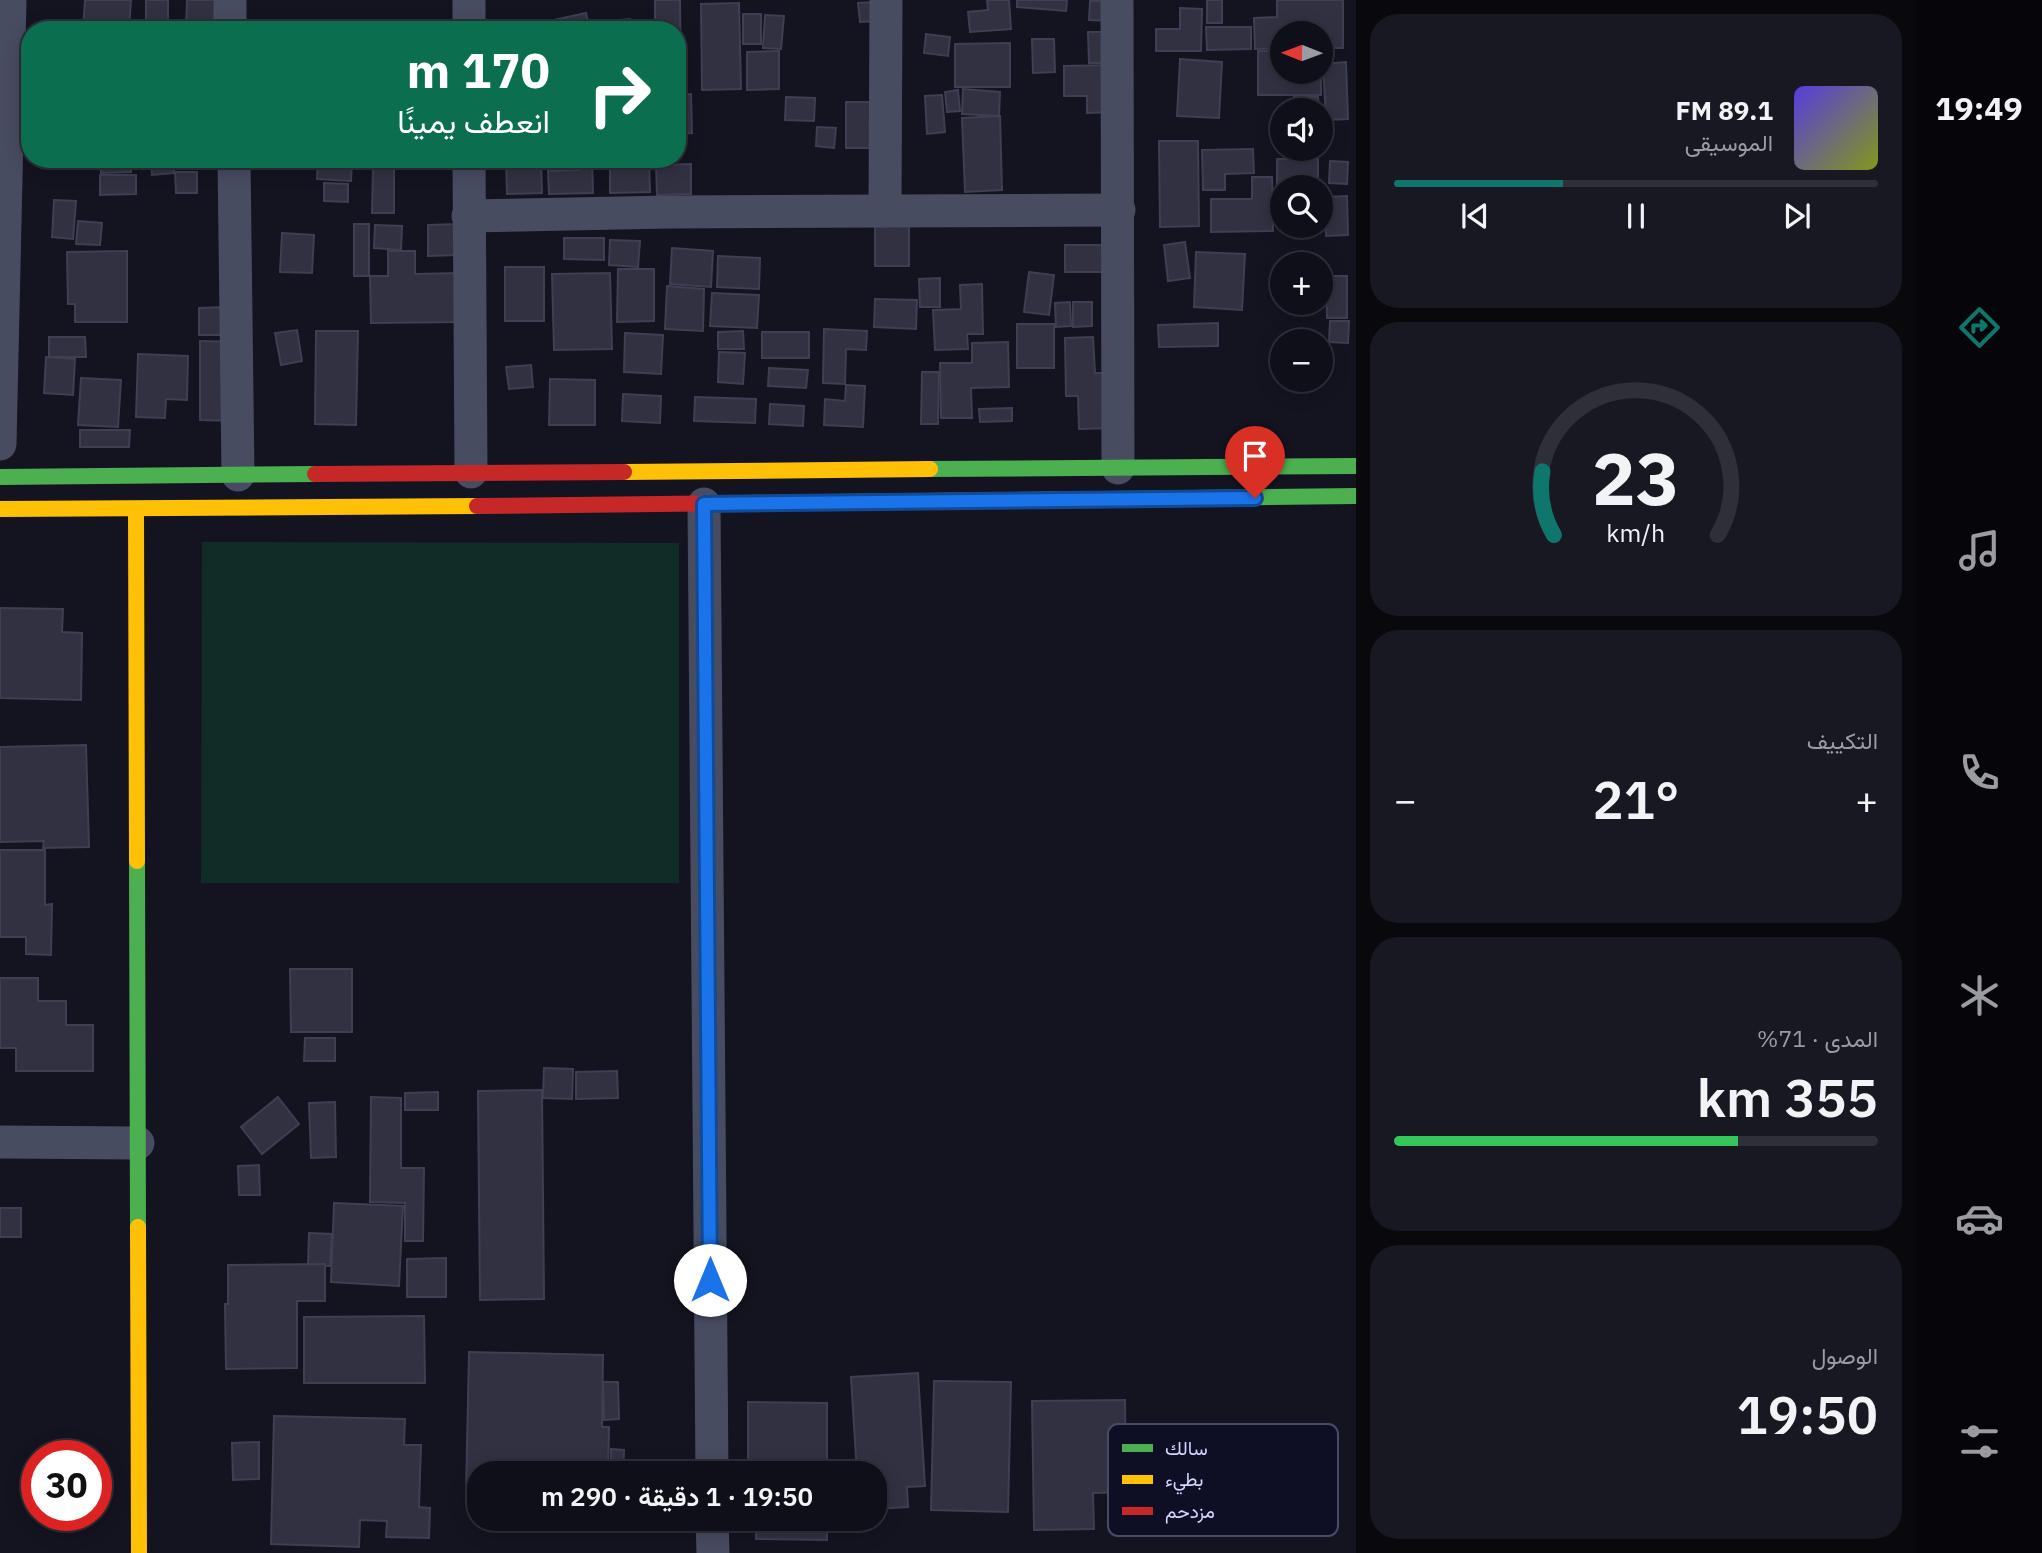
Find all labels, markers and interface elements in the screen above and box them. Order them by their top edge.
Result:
north arrow [1270,21,1334,84]
map controls [1270,21,1333,392]
text: 170 m [406,38,550,101]
icon: right [574,49,665,140]
text: 19:49 [1935,87,2023,129]
text: 89.1 FM [1675,93,1773,127]
button: sound [1270,98,1333,161]
text: انعطف يمينًا [397,100,550,142]
text: الموسيقى [1685,127,1773,157]
button: search [1270,175,1333,238]
icon: previous [1456,197,1494,235]
icon: pause [1617,197,1655,235]
icon: next [1778,197,1816,235]
button: + [1270,252,1333,315]
icon: directions [1955,303,2004,352]
button: − [1270,329,1333,392]
pin [1225,426,1285,498]
text: 23 [1592,430,1680,525]
icon: arrive [1236,437,1274,475]
text: km/h [1607,515,1665,548]
icon: music [1955,526,2004,575]
text: التكييف [1807,725,1878,755]
icon: phone [1955,748,2004,797]
text: 21° [1593,766,1679,833]
text: − [1394,775,1417,824]
text: + [1855,775,1878,824]
icon: climate [1955,971,2004,1020]
text: المدى · 71% [1757,1023,1878,1053]
text: 355 km [1697,1064,1878,1131]
icon: car [1955,1194,2004,1243]
position arrow [673,1243,747,1317]
text: الوصول [1812,1340,1878,1370]
text: 19:50 [1737,1381,1878,1448]
icon: filters [1955,1417,2004,1466]
legend [1108,1424,1338,1536]
text: سالك [1165,1436,1208,1460]
speed limit sign: 30 [21,1440,112,1531]
text: بطيء [1165,1467,1203,1495]
text: 19:50 · 1 دقيقة · 290 m [541,1479,813,1513]
text: مزدحم [1165,1499,1215,1524]

